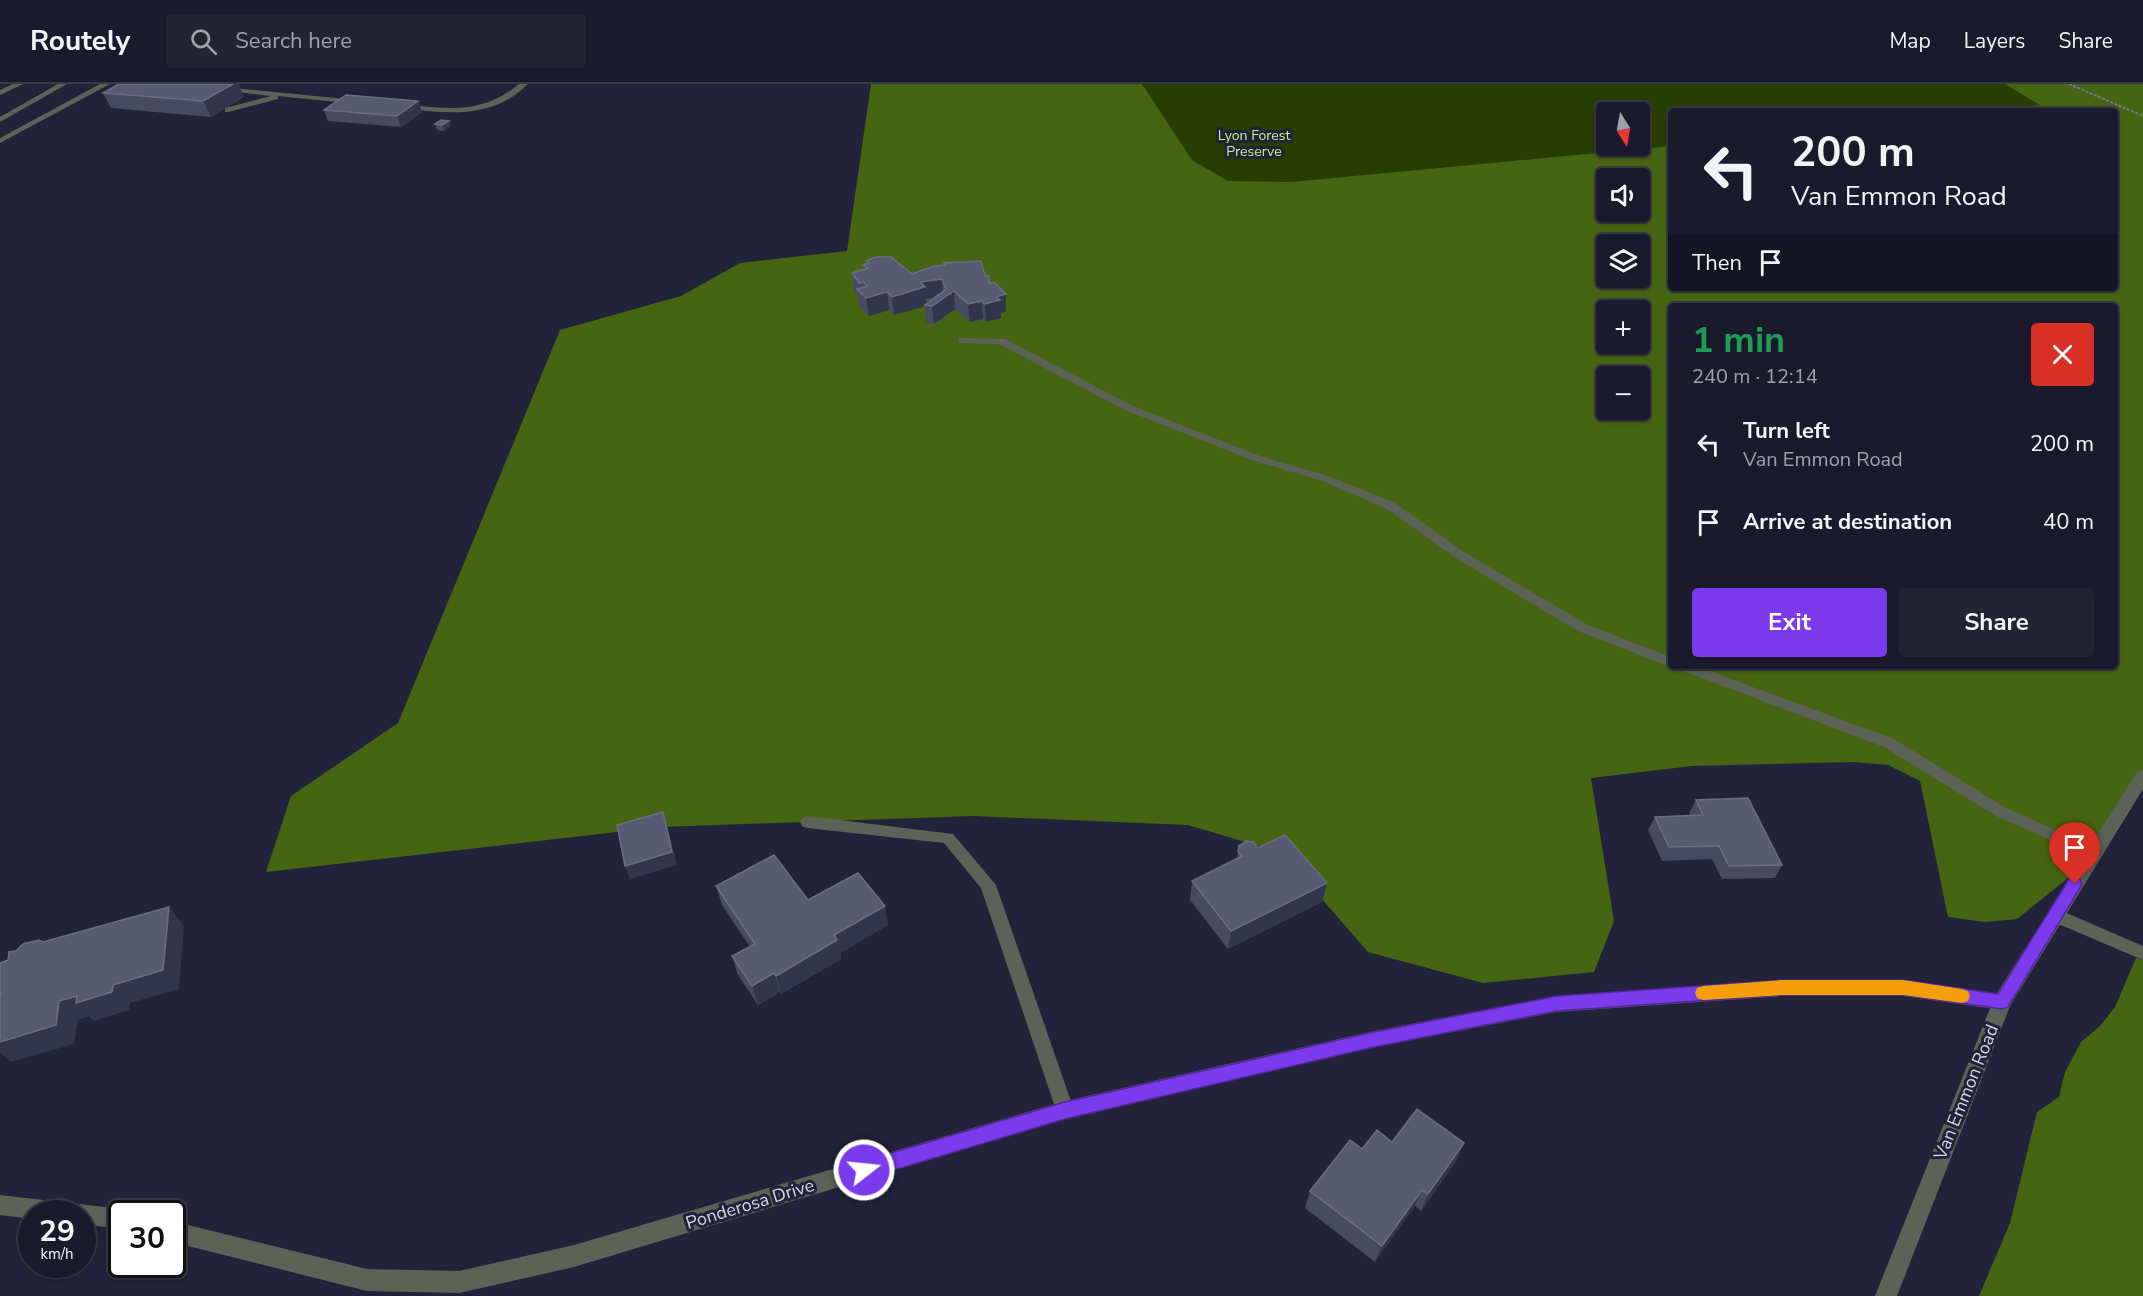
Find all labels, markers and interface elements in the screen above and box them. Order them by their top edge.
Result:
search box [166,14,586,68]
text: Routely [30,22,130,60]
icon: search [187,25,220,58]
text: Search here [235,26,352,56]
text: Map [1889,27,1931,55]
text: Layers [1964,27,2025,55]
text: Share [2058,27,2113,55]
north arrow [1596,102,1650,156]
map controls [1596,102,1650,420]
text: 200 m [1791,124,1915,181]
park label: Lyon Forest Preserve [1218,126,1290,161]
icon: left [1692,132,1770,210]
button: sound [1596,168,1650,222]
text: Van Emmon Road [1791,178,2007,215]
button: layers [1596,234,1650,288]
icon: arrive [1754,246,1787,279]
text: Then [1692,248,1742,278]
button: + [1596,300,1650,354]
text: 1 min [1692,316,1785,365]
button: close [2031,323,2094,386]
text: 240 m · 12:14 [1692,363,1818,390]
button: − [1596,366,1650,420]
text: Turn left [1743,416,1830,446]
icon: left [1692,428,1725,461]
text: 200 m [2030,429,2094,459]
text: Van Emmon Road [1743,446,1903,473]
icon: arrive [1692,506,1725,539]
text: Arrive at destination [1743,507,1952,537]
text: 40 m [2043,507,2094,537]
button: Exit [1692,588,1887,657]
button: Share [1899,588,2094,657]
pin [2049,822,2100,884]
icon: arrive [2058,831,2091,864]
street label: Van Emmon Road [1928,1021,2004,1164]
position arrow [832,1138,896,1202]
street label: Ponderosa Drive [683,1173,817,1235]
speed limit sign: 30 [108,1200,186,1278]
text: 29 [39,1211,75,1252]
text: km/h [40,1244,74,1264]

